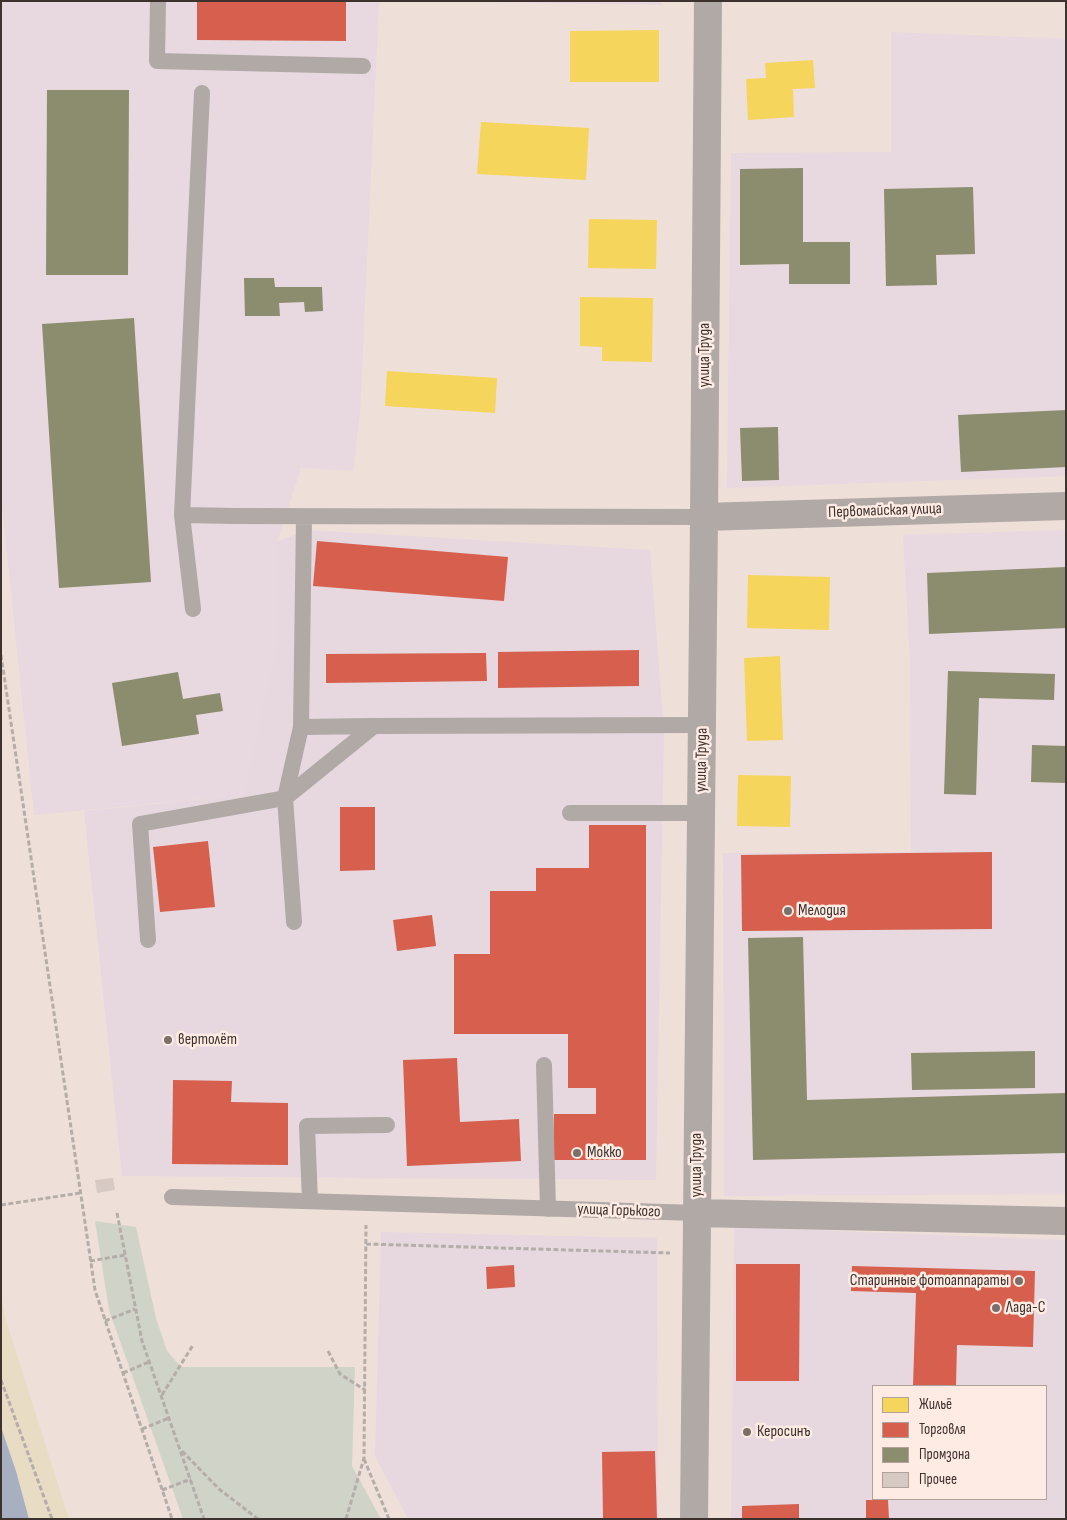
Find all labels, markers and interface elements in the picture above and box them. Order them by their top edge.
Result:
street label: улица Труда [695,323,715,387]
street label: Первомайская улица [828,499,942,523]
street label: улица Труда [692,728,712,792]
place label: Мелодия [798,901,846,921]
marker: Мелодия [782,905,794,917]
place label: вертолёт [178,1030,237,1050]
marker: вертолёт [162,1034,174,1046]
street label: улица Труда [687,1133,707,1197]
place label: Мокко [587,1143,622,1163]
marker: Мокко [571,1147,583,1159]
street label: улица Горького [577,1200,661,1222]
place label: Старинные фотоаппараты [850,1271,1009,1291]
marker: Старинные фотоаппараты [1013,1275,1025,1287]
place label: Лада-С [1006,1298,1046,1318]
marker: Лада-С [990,1302,1002,1314]
legend [872,1385,1047,1500]
text: Жильё [919,1395,952,1414]
text: Торговля [919,1420,966,1439]
place label: Керосинъ [757,1422,811,1442]
marker: Керосинъ [741,1426,753,1438]
text: Промзона [919,1445,970,1464]
text: Прочее [919,1470,957,1489]

